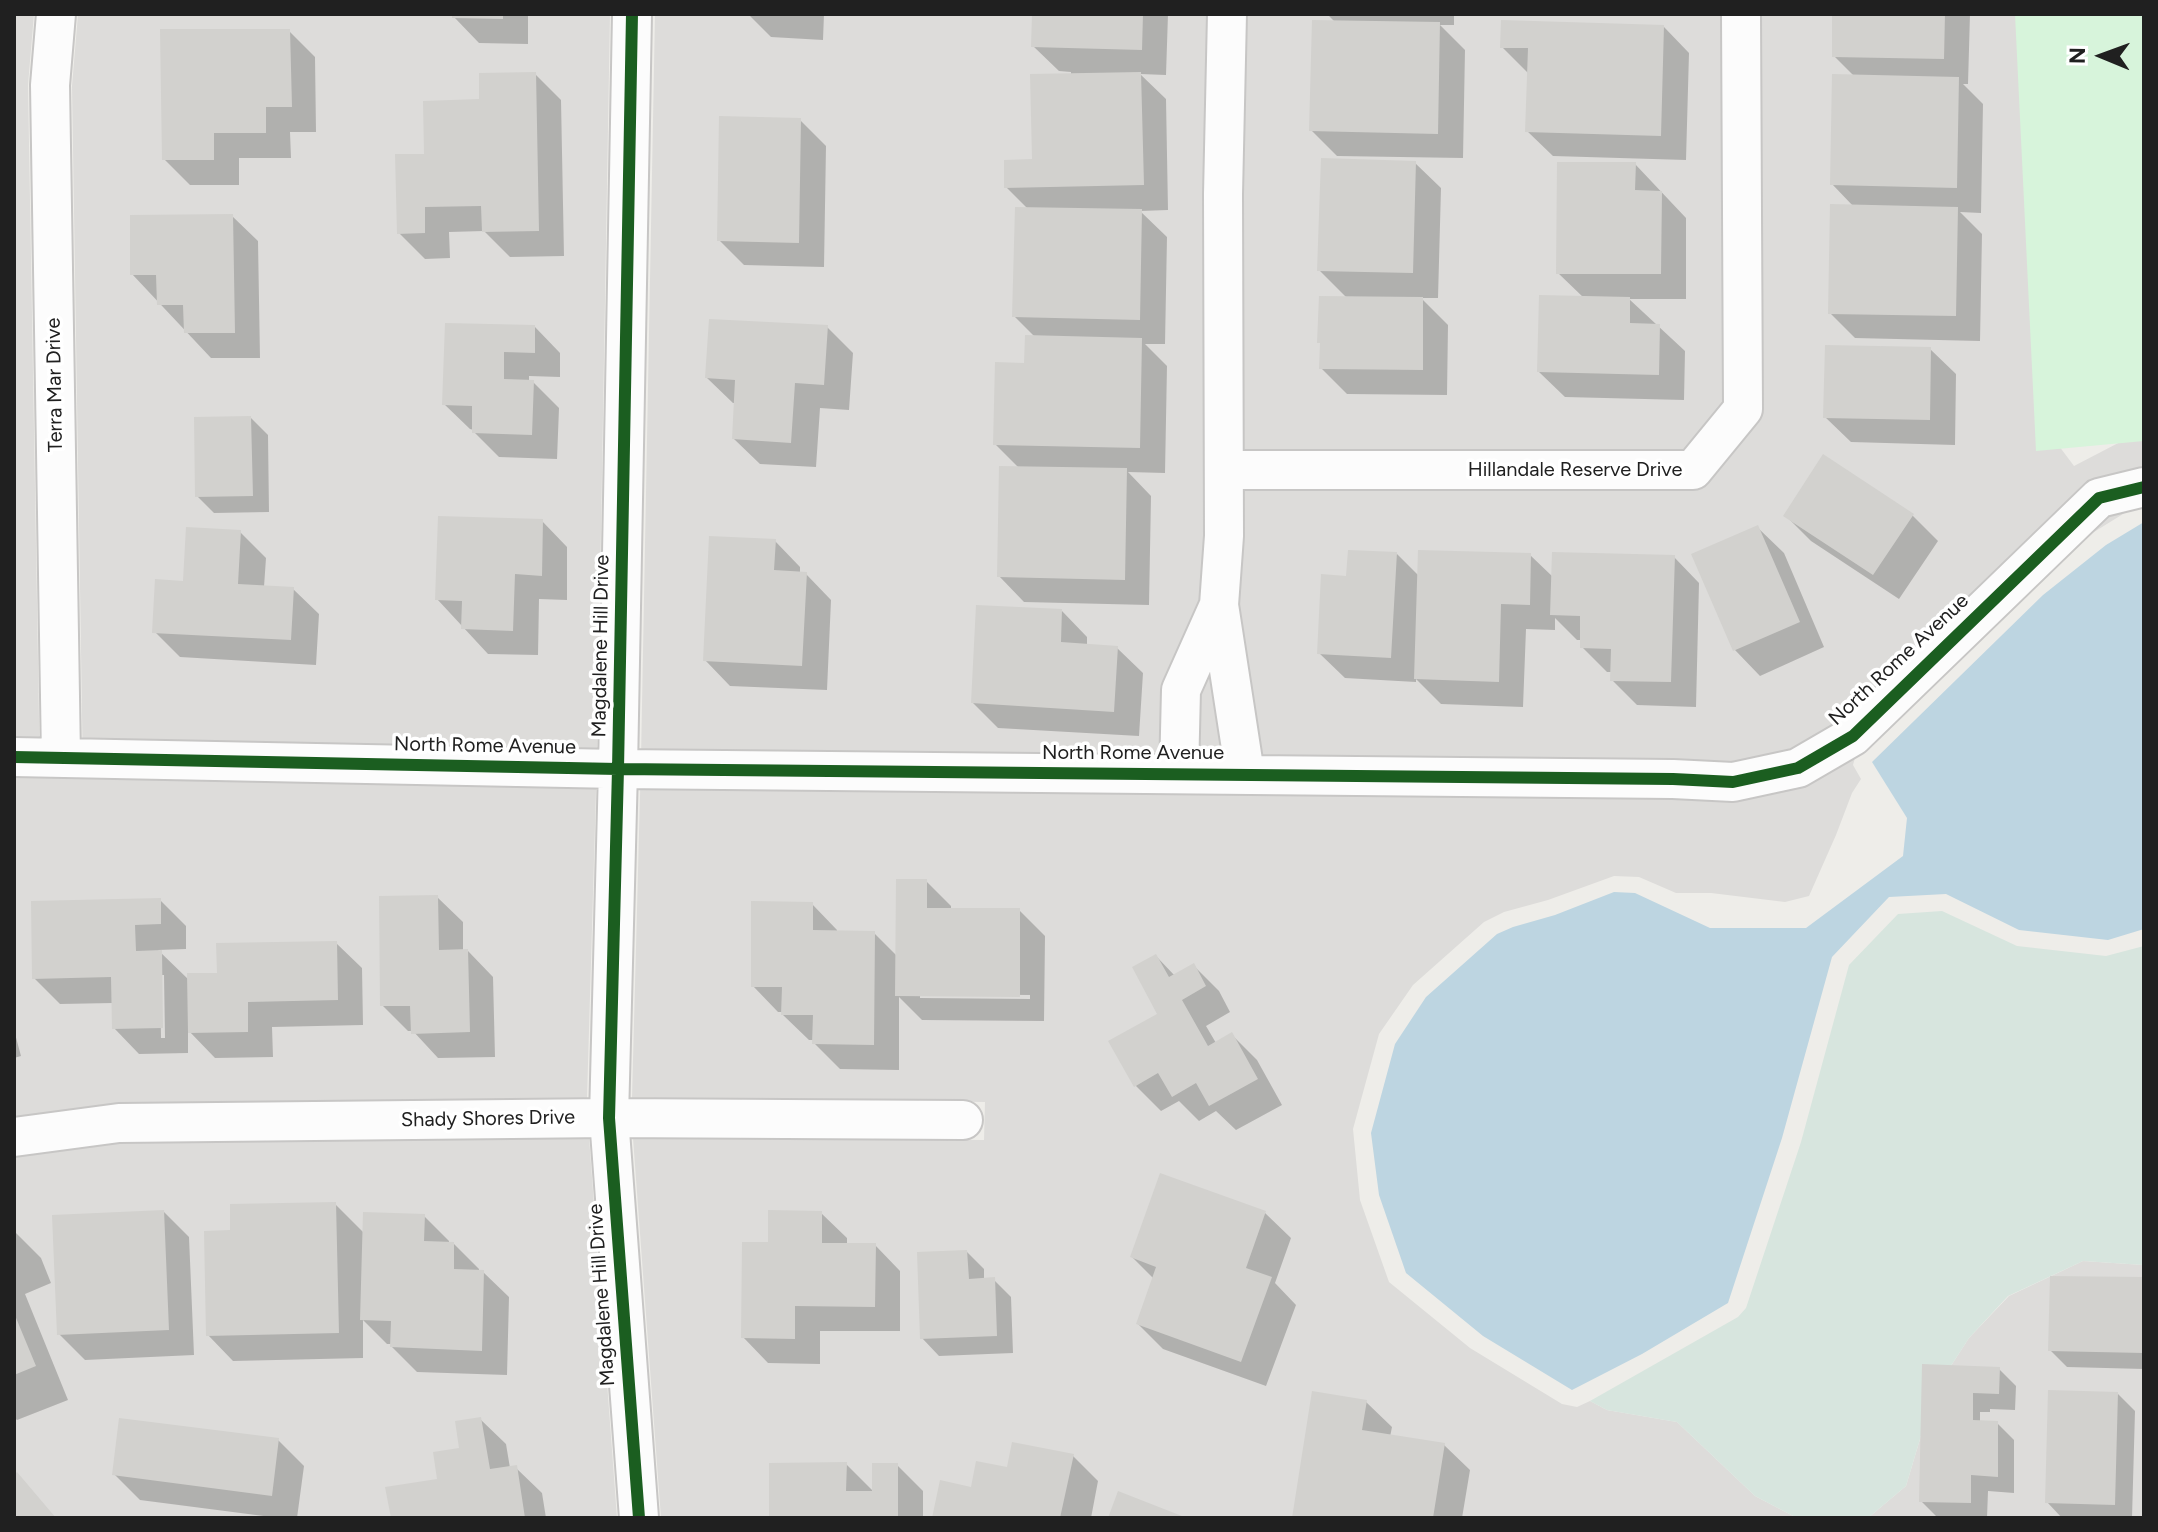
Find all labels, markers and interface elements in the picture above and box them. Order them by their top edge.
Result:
north arrow [2062,16,2142,96]
text: N [2064,47,2091,64]
street label: Terra Mar Drive [42,318,68,452]
street label: Hillandale Reserve Drive [1468,458,1682,482]
street label: Magdalene Hill Drive [587,554,615,738]
street label: North Rome Avenue [1824,589,1974,731]
street label: North Rome Avenue [394,732,576,760]
street label: North Rome Avenue [1042,741,1224,765]
street label: Shady Shores Drive [401,1105,575,1133]
street label: Magdalene Hill Drive [584,1203,620,1387]

